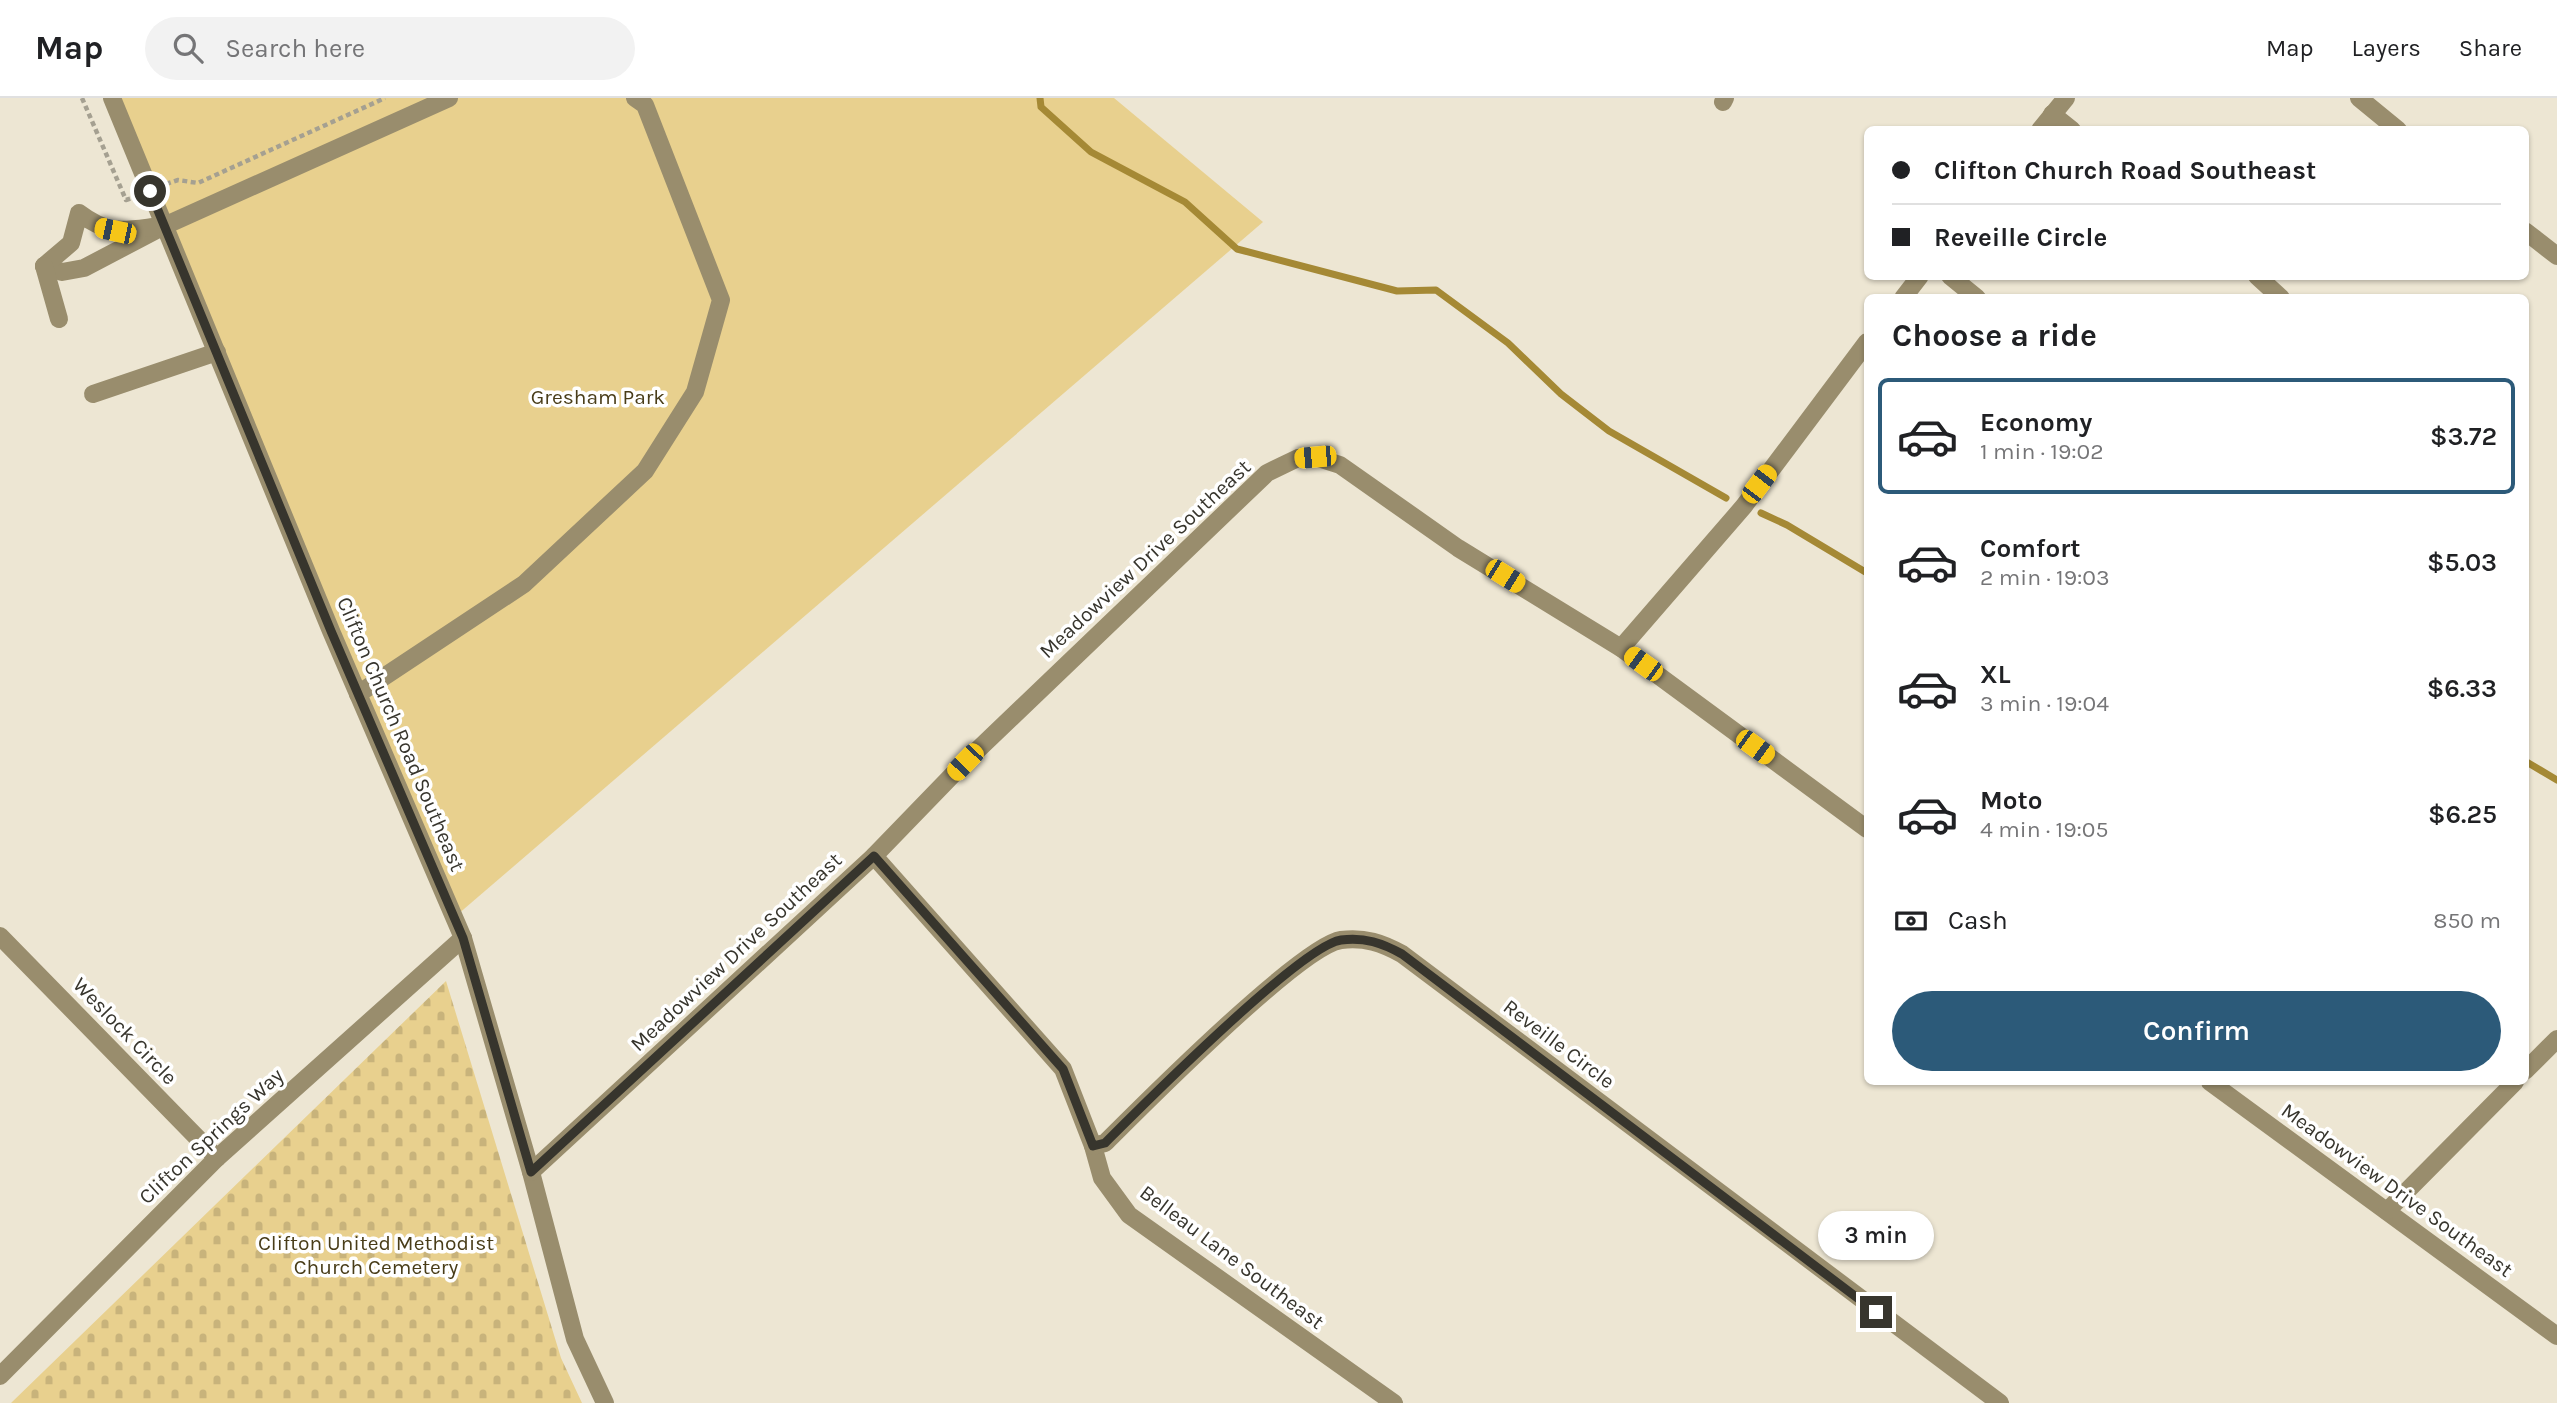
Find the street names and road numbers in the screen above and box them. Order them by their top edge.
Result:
street label: Meadowview Drive Southeast [1034,455,1256,663]
street label: Clifton Church Road Southeast [332,593,470,875]
street label: Meadowview Drive Southeast [625,848,847,1056]
street label: Weslock Circle [68,973,182,1089]
street label: Reveille Circle [1499,994,1619,1094]
street label: Clifton Springs Way [134,1063,288,1209]
street label: Meadowview Drive Southeast [2277,1098,2517,1282]
street label: Belleau Lane Southeast [1135,1180,1329,1334]

